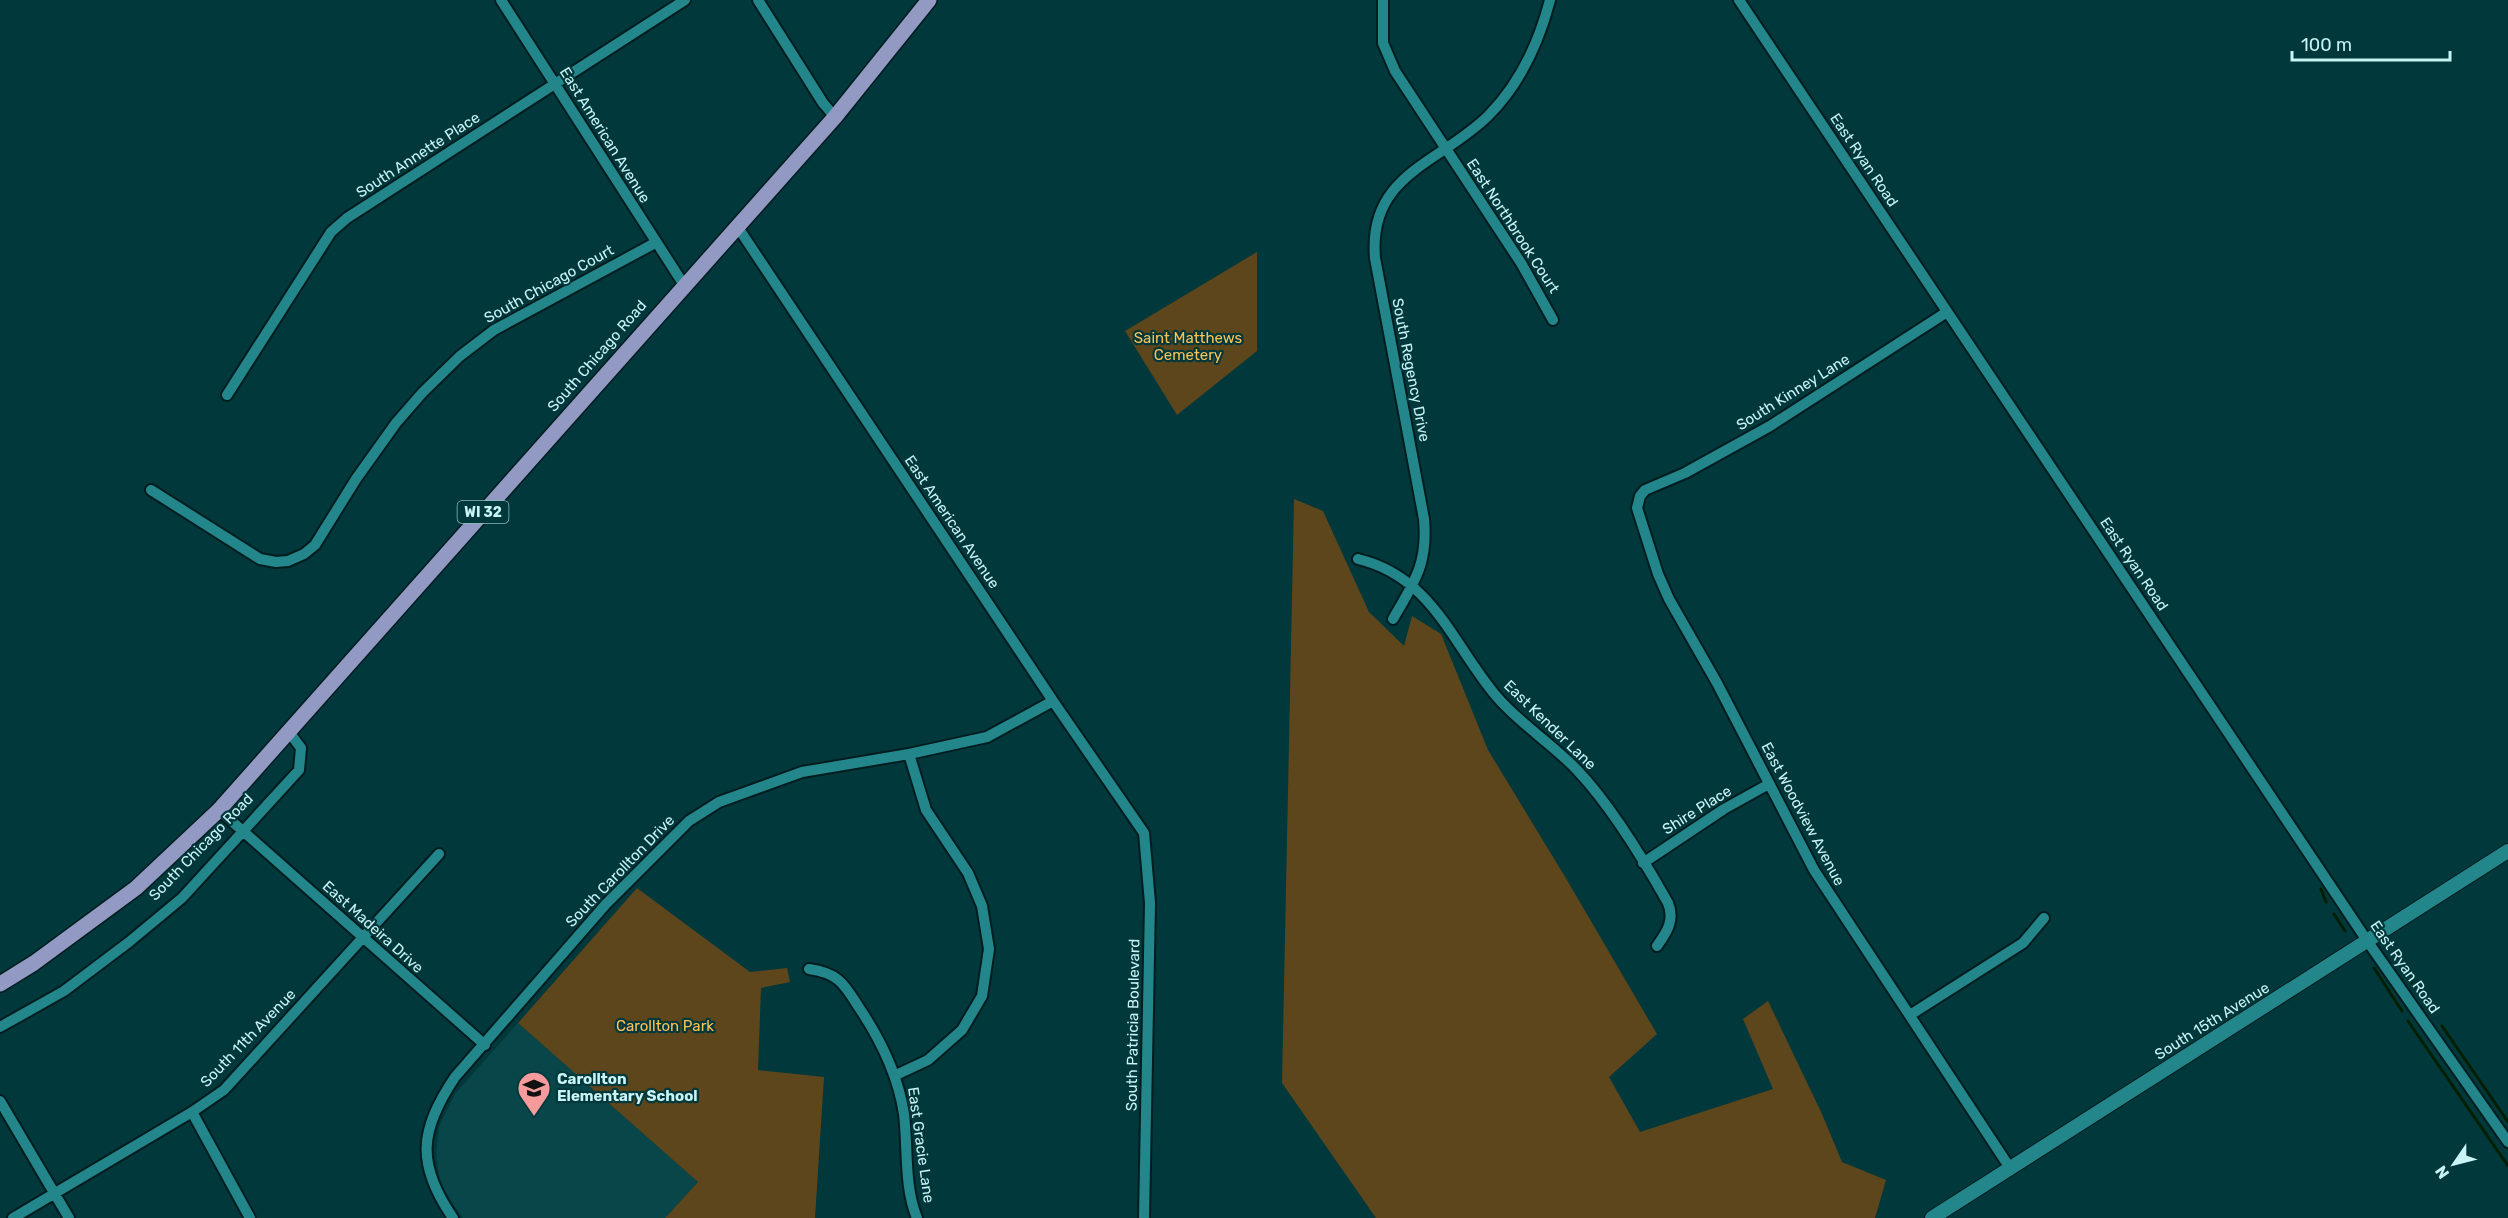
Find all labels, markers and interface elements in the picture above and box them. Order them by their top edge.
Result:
scale bar [2292,24,2450,62]
text: 100 m [2301,34,2352,56]
street label: East American Avenue [556,64,654,206]
street label: South Annette Place [353,108,483,202]
street label: East Ryan Road [1826,110,1902,210]
street label: East Northbrook Court [1463,155,1563,297]
street label: South Chicago Court [481,241,617,327]
street label: South Chicago Road [544,297,650,415]
street label: South Regency Drive [1388,297,1434,443]
park label: Saint Matthews Cemetery [1134,329,1243,364]
street label: South Kinney Lane [1733,350,1853,434]
street label: East American Avenue [901,452,1003,592]
road number: WI 32 [458,501,508,523]
street label: East Ryan Road [2096,514,2172,614]
street label: East Kender Lane [1500,676,1600,774]
street label: East Woodview Avenue [1758,739,1848,889]
street label: Shire Place [1659,782,1735,838]
street label: South Chicago Road [145,790,257,904]
street label: South Carollton Drive [562,811,678,931]
street label: East Madeira Drive [319,877,427,977]
street label: East Ryan Road [2366,917,2444,1017]
street label: South Patricia Boulevard [1122,939,1144,1111]
street label: South 15th Avenue [2151,978,2273,1064]
street label: South 11th Avenue [197,985,299,1091]
park label: Carollton Park [616,1017,714,1035]
school or university icon: Carollton Elementary School [516,1070,552,1117]
place label: Carollton Elementary School [557,1070,698,1105]
street label: East Gracie Lane [904,1086,938,1204]
north arrow [2424,1134,2484,1194]
text: N [2431,1162,2453,1182]

